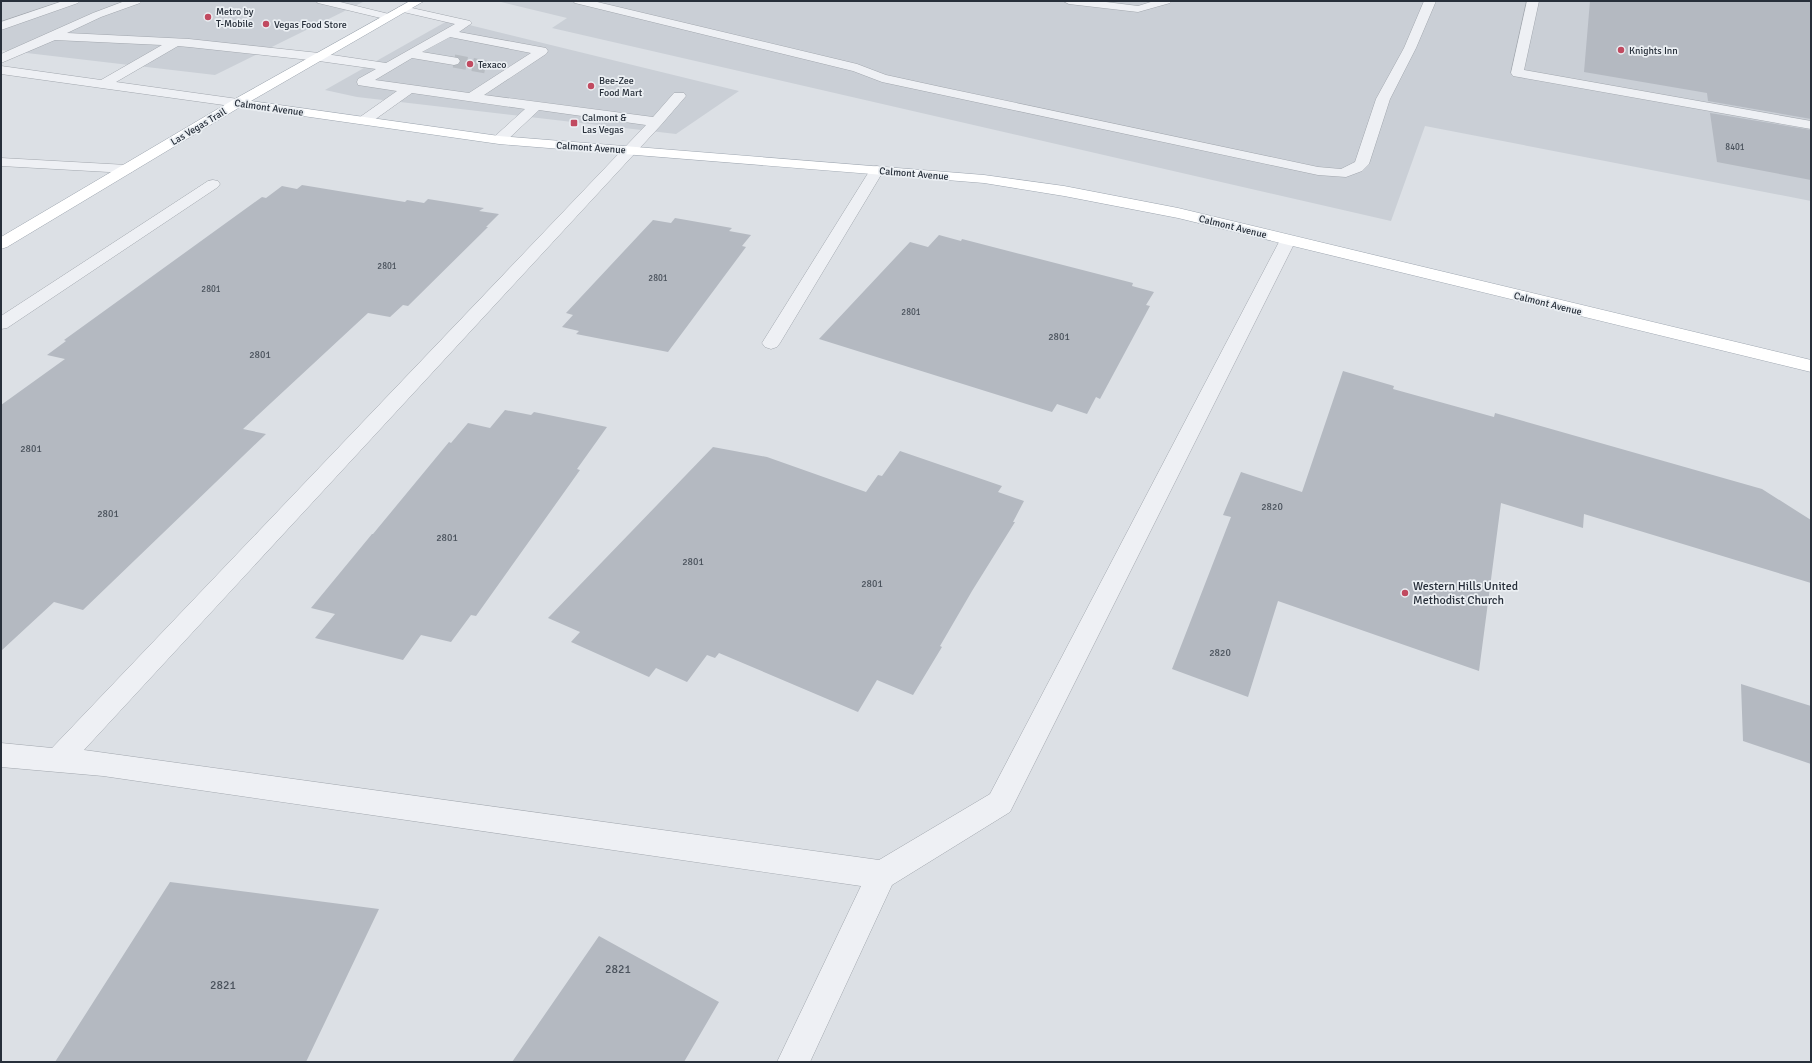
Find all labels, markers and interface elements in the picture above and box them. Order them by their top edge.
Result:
place label: Metro by T-Mobile [216,6,254,30]
marker: Metro by T-Mobile [203,12,213,22]
marker: Vegas Food Store [261,19,271,29]
place label: Vegas Food Store [274,19,347,31]
marker: Knights Inn [1616,45,1626,55]
place label: Knights Inn [1629,45,1678,57]
marker: Texaco [465,59,475,69]
place label: Texaco [478,59,507,71]
place label: Bee-Zee Food Mart [599,75,643,99]
marker: Bee-Zee Food Mart [586,81,596,91]
street label: Calmont Avenue [234,97,304,119]
street label: Las Vegas Trail [169,106,229,148]
place label: Calmont & Las Vegas [582,112,627,136]
marker: Calmont & Las Vegas [569,118,579,128]
street label: Calmont Avenue [556,140,626,156]
house number: 8401 [1725,142,1745,153]
street label: Calmont Avenue [879,165,949,183]
street label: Calmont Avenue [1198,213,1268,241]
house number: 2801 [377,261,397,272]
house number: 2801 [648,273,668,284]
house number: 2801 [201,284,221,295]
street label: Calmont Avenue [1513,290,1583,318]
house number: 2801 [901,307,921,318]
house number: 2801 [1048,331,1070,343]
house number: 2801 [249,349,271,361]
house number: 2801 [20,443,42,455]
house number: 2820 [1261,501,1283,513]
house number: 2801 [97,508,119,520]
house number: 2801 [436,532,458,544]
house number: 2801 [682,556,704,568]
house number: 2801 [861,578,883,590]
place label: Western Hills United Methodist Church [1413,579,1518,608]
marker: Western Hills United Methodist Church [1400,588,1410,598]
house number: 2820 [1209,647,1231,659]
house number: 2821 [605,962,631,977]
house number: 2821 [210,978,236,993]

